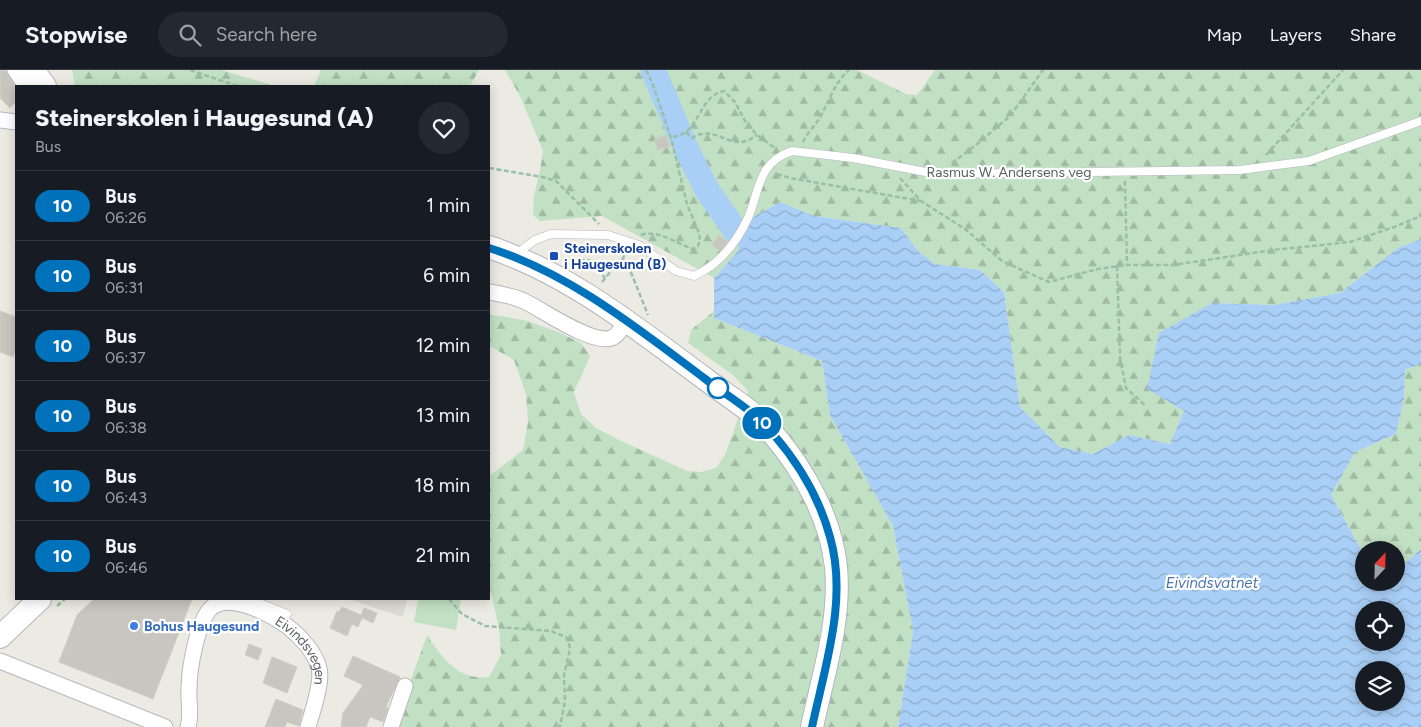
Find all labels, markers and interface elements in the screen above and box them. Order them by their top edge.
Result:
search box [158,12,508,57]
text: Stopwise [25,20,128,49]
icon: search [176,21,204,49]
text: Search here [216,23,317,46]
text: Map [1207,24,1242,46]
text: Layers [1270,24,1322,46]
text: Share [1350,24,1396,46]
button: heart [418,102,470,154]
text: Steinerskolen i Haugesund (A) [35,103,374,132]
text: Bus [35,137,61,156]
street label: Rasmus W. Andersens veg [927,164,1091,181]
text: Bus [105,185,136,208]
text: 1 min [426,194,470,217]
text: 10 [53,195,72,217]
text: 06:26 [105,208,146,227]
place label: Steinerskolen i Haugesund (B) [564,240,666,273]
marker: Steinerskolen i Haugesund (B) [548,250,560,262]
text: Bus [105,255,136,278]
text: 6 min [423,264,470,287]
text: 10 [53,265,72,287]
text: 06:31 [105,278,144,297]
text: Bus [105,325,136,348]
text: 12 min [416,334,470,357]
text: 10 [53,335,72,357]
text: 06:37 [105,348,146,367]
unlabelled marker [707,377,729,399]
text: Bus [105,395,136,418]
text: 13 min [416,404,470,427]
text: 10 [53,405,72,427]
line badge: 10 [740,407,784,439]
text: 10 [752,412,772,434]
text: 06:38 [105,418,147,437]
text: Bus [105,465,136,488]
text: 18 min [415,474,470,497]
text: 10 [53,475,72,497]
text: 06:43 [105,488,147,507]
text: Bus [105,535,136,558]
north arrow [1355,541,1405,591]
map controls [1355,541,1405,711]
text: 21 min [416,544,470,567]
text: 10 [53,545,72,567]
text: 06:46 [105,558,147,577]
water label: Eivindsvatnet [1166,574,1258,592]
button: locate [1355,601,1405,651]
street label: Eivindsvegen [272,612,329,686]
place label: Bohus Haugesund [144,618,259,635]
marker: Bohus Haugesund [128,620,140,632]
button: layers [1355,661,1405,711]

